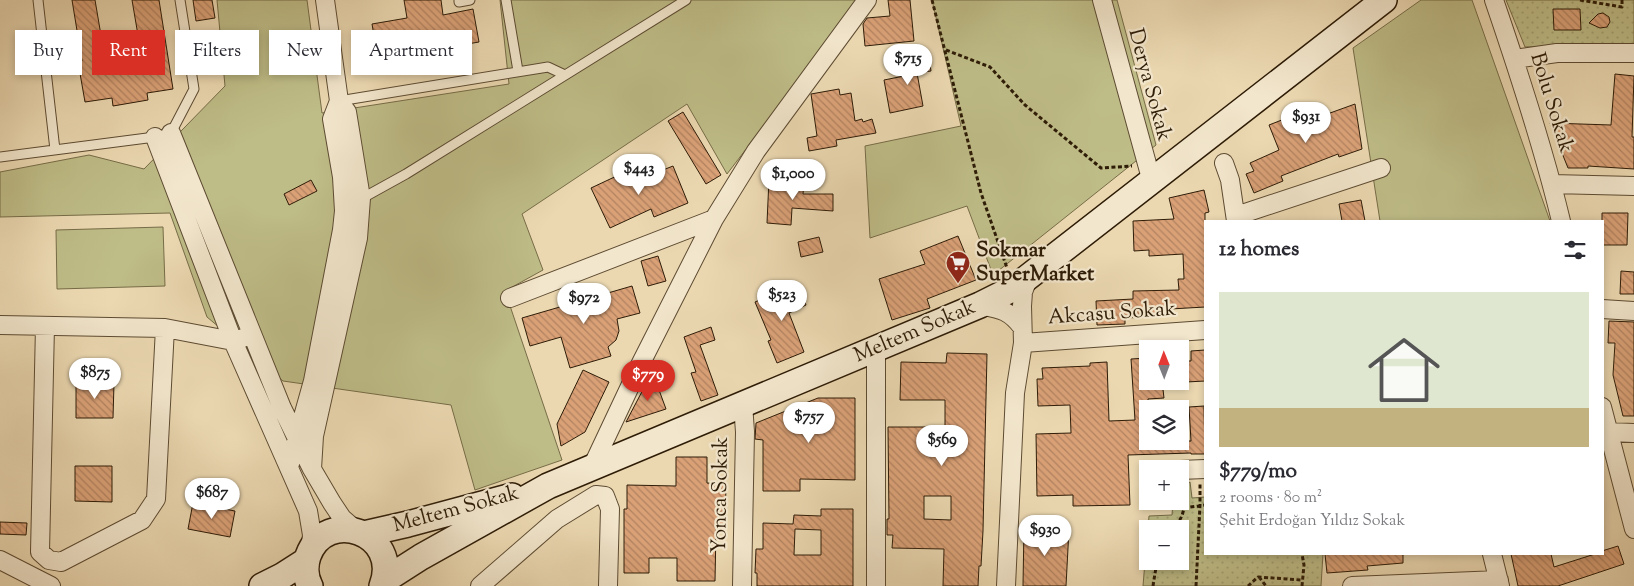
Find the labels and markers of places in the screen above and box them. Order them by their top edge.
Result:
pin: $715 [878,44,938,86]
pin: $931 [1276,102,1336,144]
pin: $443 [609,154,669,196]
pin: $1,000 [752,158,834,201]
place label: Sokmar SuperMarket [976,236,1095,290]
supermarket icon: Sokmar SuperMarket [945,250,971,284]
pin: $523 [752,280,812,322]
pin: $972 [554,282,614,325]
pin: $875 [65,358,125,400]
pin: $779 [618,360,678,402]
pin: $757 [779,402,839,444]
pin: $569 [912,424,972,467]
pin: $687 [182,478,242,520]
pin: $930 [1015,514,1075,557]

